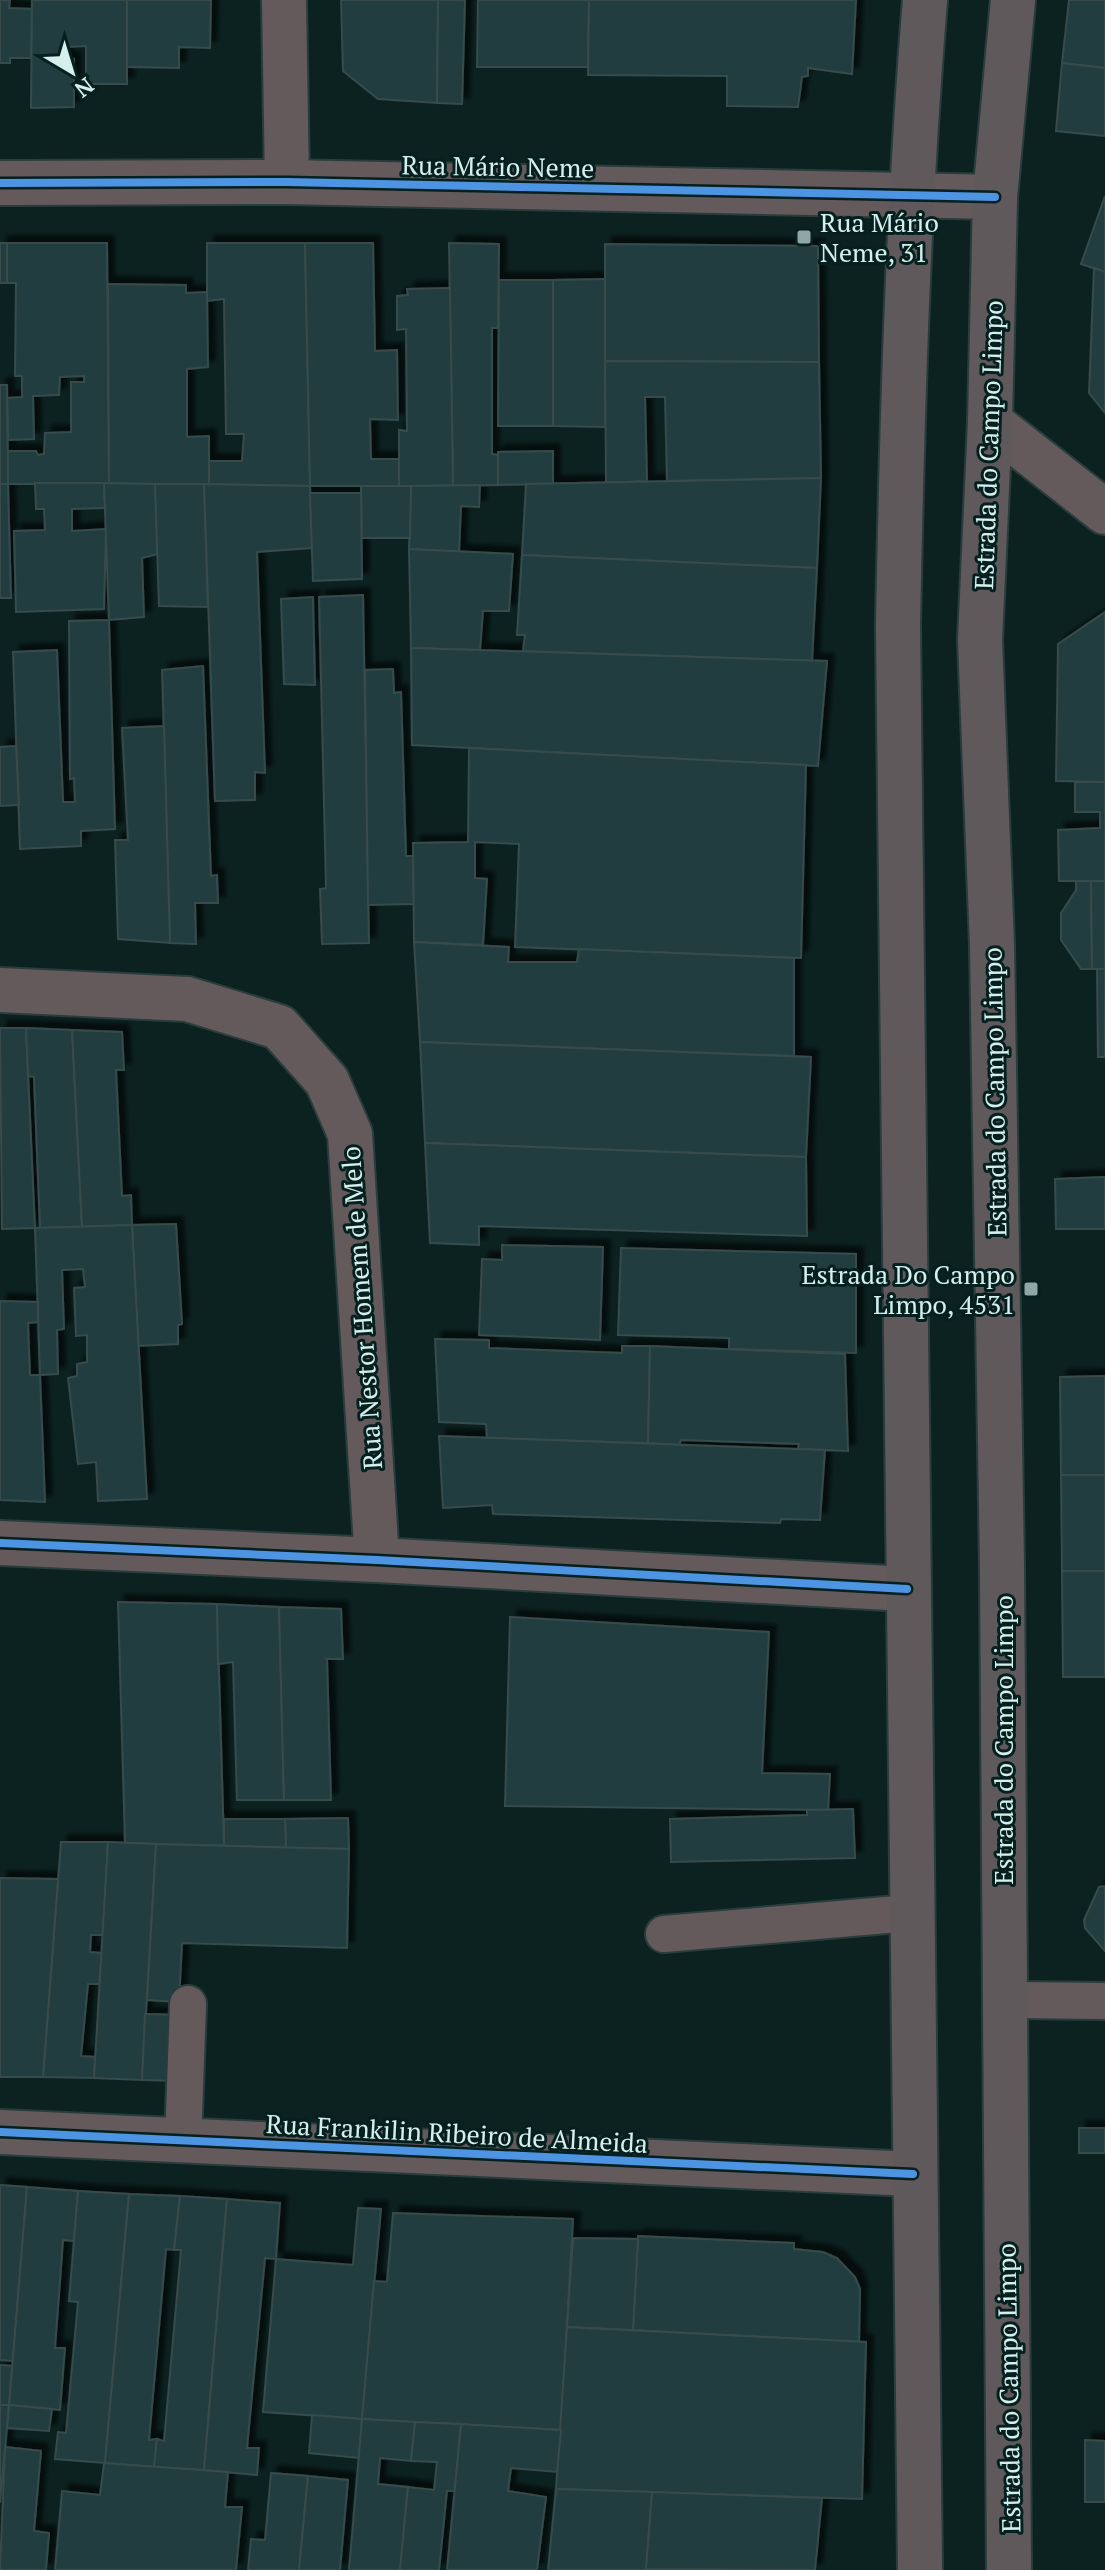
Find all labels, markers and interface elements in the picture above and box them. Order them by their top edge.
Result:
north arrow [32,32,112,112]
text: N [69,72,100,105]
street label: Rua Mário Neme [401,147,595,185]
place label: Rua Mário Neme, 31 [820,205,939,269]
marker: Rua Mário Neme, 31 [795,228,813,246]
street label: Estrada do Campo Limpo [966,300,1010,590]
street label: Estrada do Campo Limpo [974,947,1014,1237]
street label: Rua Nestor Homem de Melo [333,1145,389,1471]
place label: Estrada Do Campo Limpo, 4531 [801,1257,1015,1321]
marker: Estrada Do Campo Limpo, 4531 [1022,1280,1040,1298]
street label: Estrada do Campo Limpo [986,1595,1020,1885]
street label: Rua Frankilin Ribeiro de Almeida [265,2106,649,2160]
street label: Estrada do Campo Limpo [988,2243,1028,2533]

